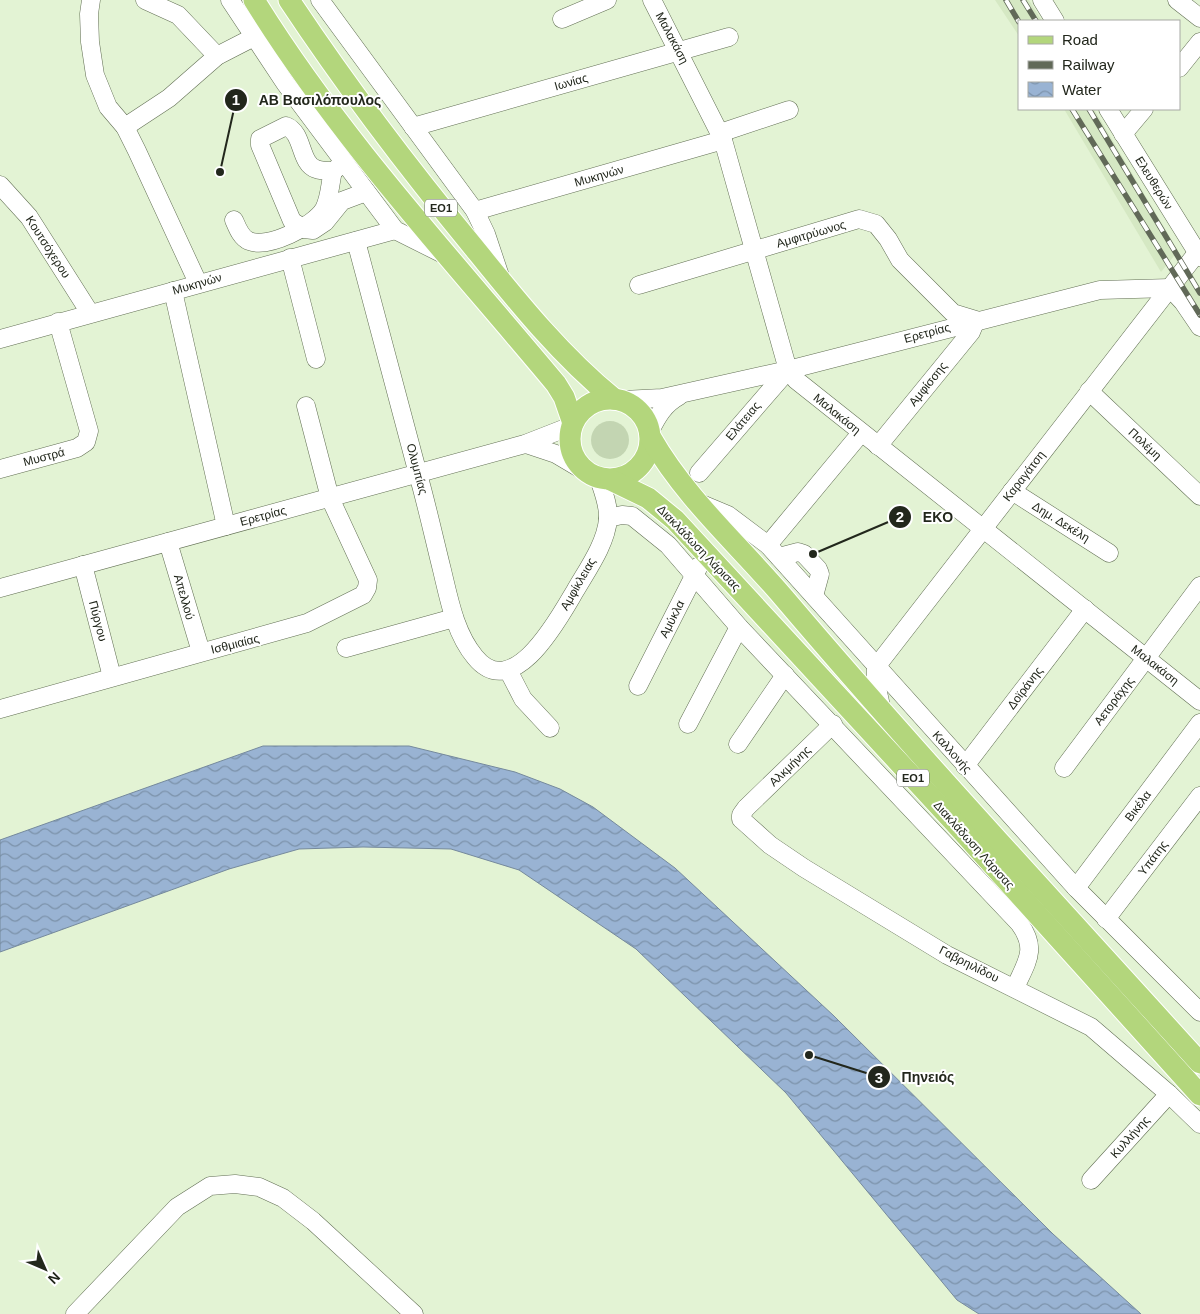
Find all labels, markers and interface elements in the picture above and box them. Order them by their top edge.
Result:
street label: Μαλακάση [653,10,691,66]
legend [1018,20,1180,110]
text: Road [1062,31,1098,48]
text: Railway [1062,56,1115,73]
street label: Ιωνίας [553,71,590,93]
text: Water [1062,81,1101,98]
callout: ΑΒ Βασιλόπουλος [223,86,391,115]
text: 1 [232,91,240,108]
text: ΑΒ Βασιλόπουλος [259,92,381,108]
street label: Ελευθερών [1132,154,1176,212]
street label: Μυκηνών [573,162,625,190]
road number: ΕΟ1 [425,200,457,217]
street label: Κουτσόχερου [23,213,73,281]
street label: Αμφιτρύωνος [775,217,847,251]
street label: Μυκηνών [171,270,223,298]
street label: Ερετρίας [902,320,952,346]
street label: Αμφίσσης [906,359,950,409]
street label: Μαλακάση [811,391,863,437]
street label: Ελάτειας [723,399,763,443]
street label: Πολέμη [1126,425,1164,463]
street label: Ολυμπίας [403,442,431,496]
street label: Μυστρά [22,445,66,469]
street label: Καραγάτση [1000,448,1048,504]
street label: Δημ. Δεκέλη [1030,499,1092,545]
street label: Διακλάδωση Λάρισας [654,502,744,594]
callout: EKO [888,502,963,531]
street label: Ερετρίας [238,503,288,529]
text: 2 [896,508,904,525]
text: EKO [923,509,953,525]
street label: Αμφίκλειας [557,555,599,613]
street label: Απελλού [171,573,197,621]
street label: Αμύκλα [657,598,687,640]
street label: Πύργου [86,599,110,643]
street label: Ισθμιαίας [209,631,261,657]
street label: Μαλακάση [1128,642,1182,688]
street label: Δοϊράνης [1004,664,1046,712]
street label: Αετοράχης [1091,674,1137,728]
street label: Καλλoνής [929,728,975,776]
street label: Αλκμήνης [766,743,814,789]
road number: ΕΟ1 [897,770,929,786]
street label: Βικέλα [1122,788,1154,824]
street label: Διακλάδωση Λάρισας [931,798,1017,892]
street label: Υπάτης [1135,838,1171,878]
street label: Γαβρηιλίδου [937,943,1001,985]
callout: Πηνειός [866,1063,964,1092]
text: 3 [875,1069,883,1086]
text: Πηνειός [902,1069,954,1085]
street label: Κυλλήνης [1107,1113,1153,1161]
north arrow [20,1244,70,1294]
text: N [45,1269,63,1287]

